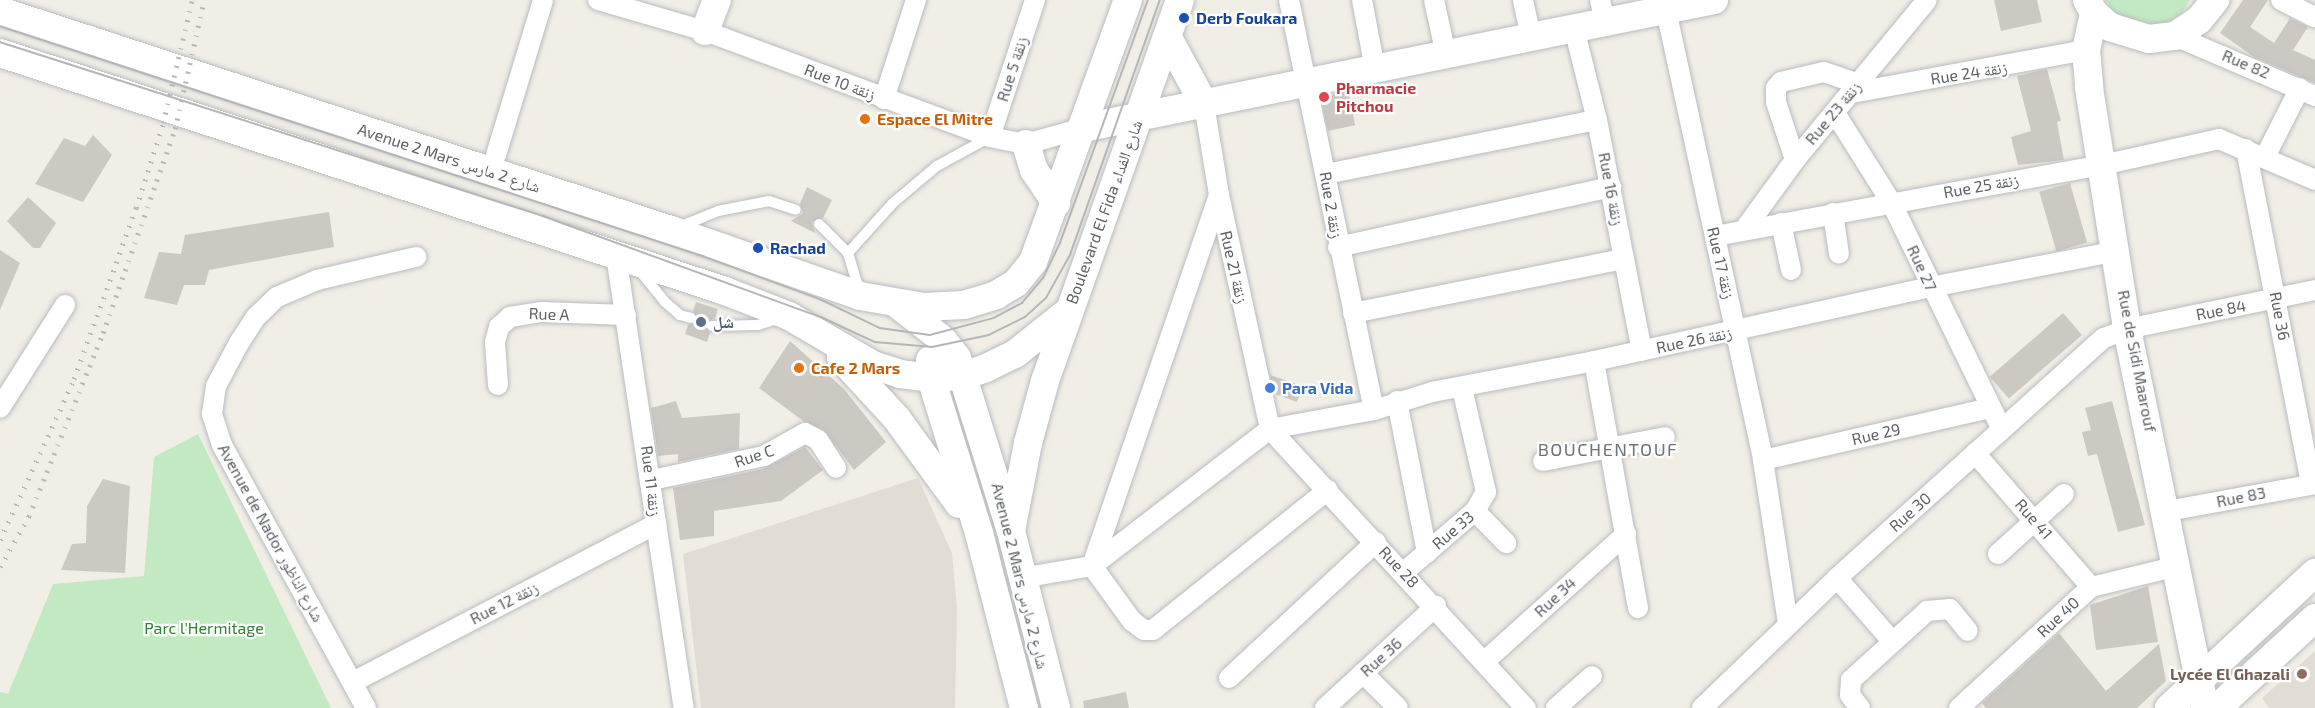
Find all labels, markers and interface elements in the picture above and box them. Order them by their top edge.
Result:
place label: Derb Foukara [1196,8,1297,28]
marker: Derb Foukara [1177,11,1191,25]
street label: Rue 5 زنقة [992,34,1032,104]
street label: Rue 82 [2219,45,2273,83]
street label: Rue 24 زنقة [1929,57,2009,89]
street label: Rue 10 زنقة [802,60,878,104]
street label: Rue 23 زنقة [1801,77,1865,149]
place label: Pharmacie Pitchou [1336,78,1416,116]
marker: Pharmacie Pitchou [1317,90,1331,104]
place label: Espace El Mitre [877,109,993,129]
marker: Espace El Mitre [858,112,872,126]
street label: Boulevard El Fida شارع الفداء [1062,117,1146,307]
street label: Avenue 2 Mars شارع 2 مارس [355,119,543,197]
street label: Rue 16 زنقة [1594,151,1628,227]
street label: Rue 2 زنقة [1316,170,1346,240]
street label: Rue 25 زنقة [1942,170,2020,202]
street label: Rue 17 زنقة [1703,225,1739,301]
street label: Rue 21 زنقة [1216,229,1252,305]
place label: Rachad [770,238,826,258]
marker: Rachad [751,241,765,255]
street label: Rue 27 [1903,242,1941,294]
street label: Rue de Sidi Maarouf [2114,288,2160,434]
street label: Rue 36 [2266,290,2294,342]
street label: Rue 84 [2194,296,2248,324]
street label: Rue A [528,304,570,324]
place label: شل [713,312,734,332]
marker: شل [694,315,708,329]
street label: Rue 26 زنقة [1654,323,1734,357]
place label: Cafe 2 Mars [811,358,900,378]
marker: Cafe 2 Mars [792,361,806,375]
place label: Para Vida [1282,378,1354,398]
marker: Para Vida [1263,381,1277,395]
street label: Rue 29 [1850,419,1902,449]
district label: BOUCHENTOUF [1538,438,1678,460]
street label: Avenue de Nador شارع الناظور [214,440,328,626]
street label: Rue C [732,440,776,472]
street label: Rue 11 زنقة [637,444,665,518]
street label: Avenue 2 Mars شارع 2 مارس [988,481,1052,671]
street label: Rue 83 [2215,483,2267,511]
street label: Rue 30 [1885,488,1935,536]
street label: Rue 41 [2011,495,2057,543]
street label: Rue 33 [1428,507,1478,553]
street label: Rue 28 [1375,542,1423,592]
street label: Rue 34 [1530,573,1580,621]
street label: Rue 12 زنقة [467,578,541,628]
street label: Rue 40 [2033,593,2083,641]
park label: Parc l'Hermitage [144,618,264,638]
street label: Rue 36 [1356,633,1406,681]
place label: Lycée El Ghazali [2170,664,2290,684]
marker: Lycée El Ghazali [2295,667,2309,681]

